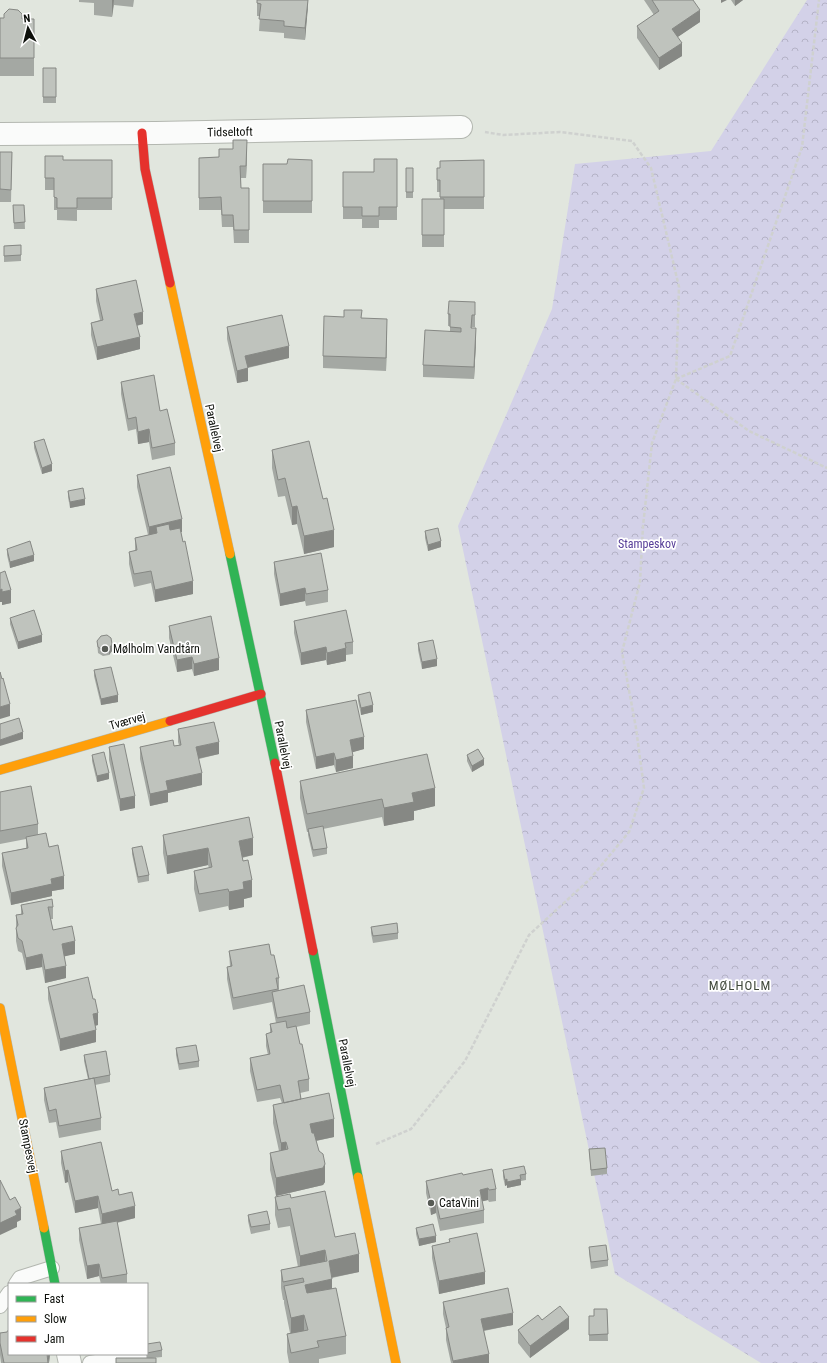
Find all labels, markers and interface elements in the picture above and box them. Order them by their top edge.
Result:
north arrow [8,8,48,48]
text: N [23,12,31,25]
street label: Tidseltoft [207,125,253,139]
street label: Parallelvej [202,403,226,453]
park label: Stampeskov [618,537,676,551]
place label: Mølholm Vandtårn [113,642,200,656]
marker: Mølholm Vandtårn [100,644,110,654]
street label: Tværvej [107,709,147,733]
street label: Parallelvej [271,720,295,770]
district label: MØLHOLM [709,978,771,993]
street label: Parallelvej [335,1038,359,1088]
street label: Stampesvej [16,1118,40,1174]
place label: CataVini [439,1196,479,1210]
marker: CataVini [426,1198,436,1208]
legend [8,1283,148,1355]
text: Fast [44,1292,65,1306]
text: Slow [44,1312,67,1326]
text: Jam [44,1332,65,1346]

